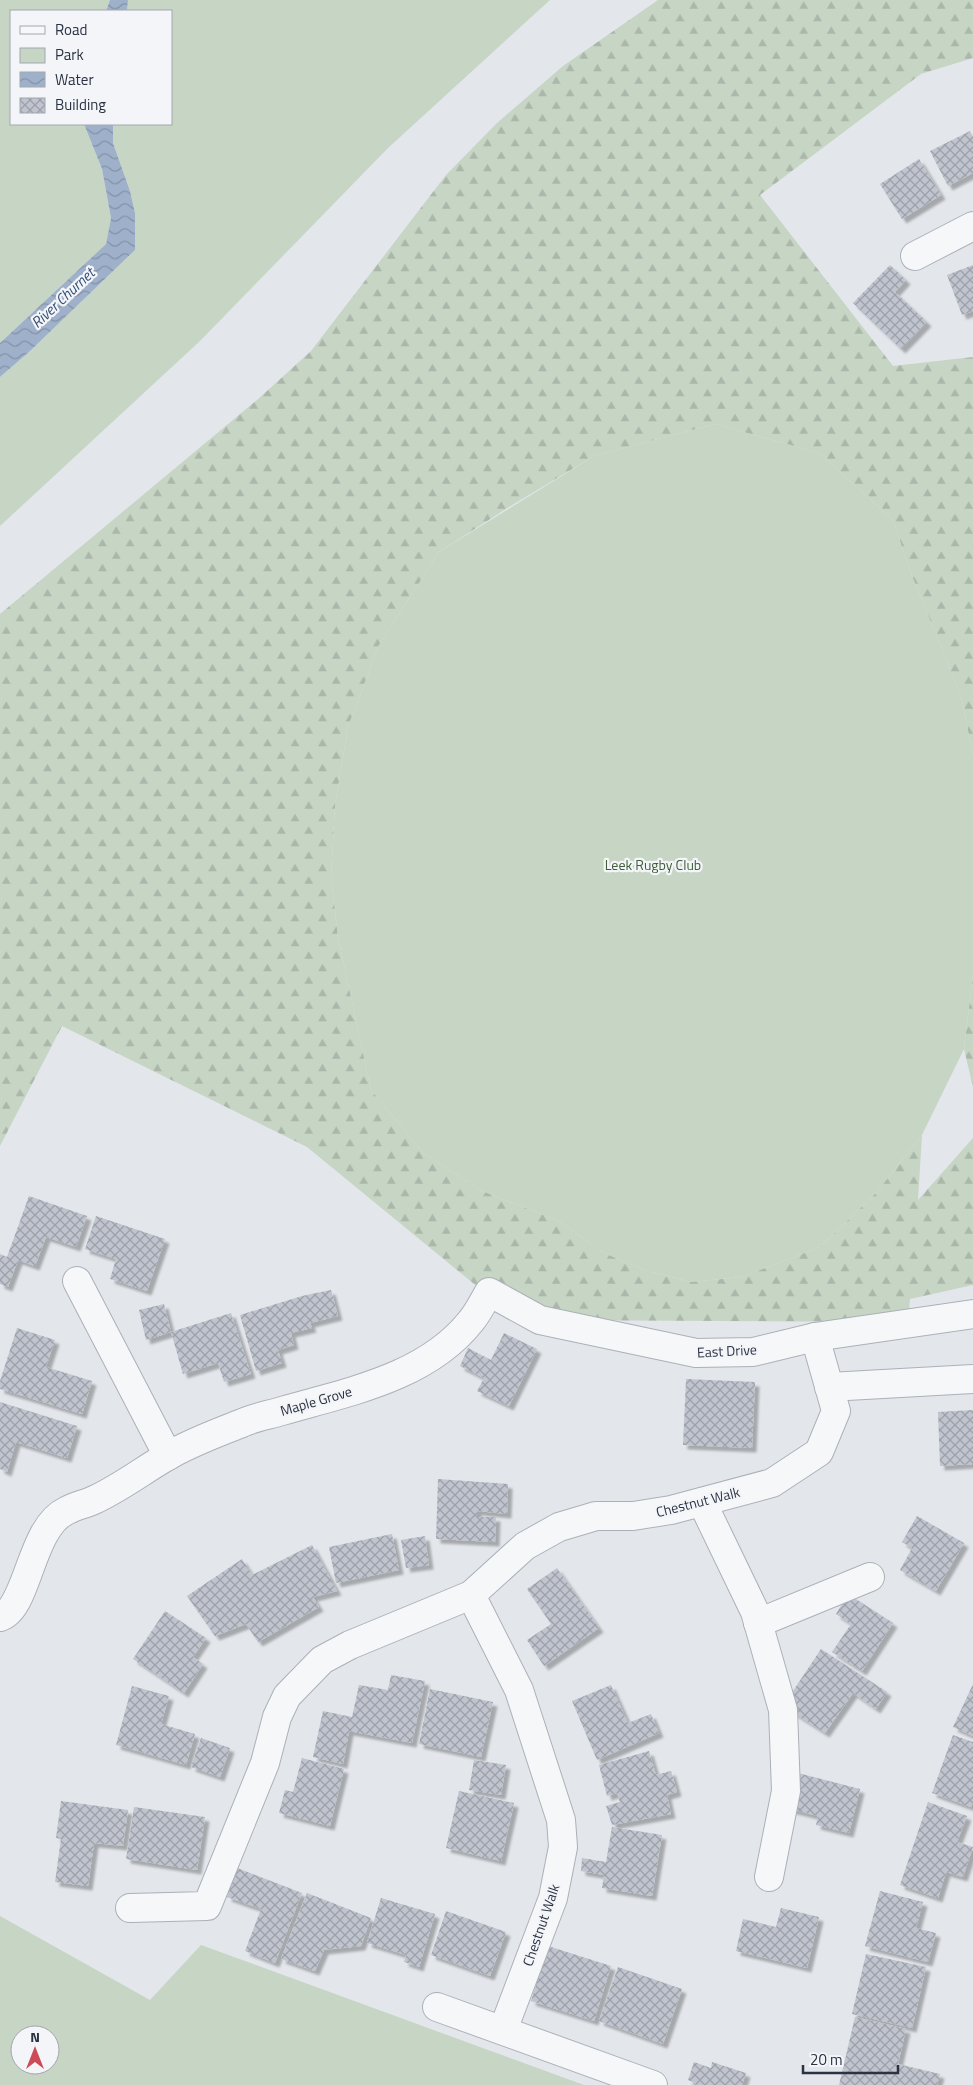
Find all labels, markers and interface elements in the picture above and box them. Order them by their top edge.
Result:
legend [10,10,172,125]
text: Road [55,18,87,41]
text: Park [55,43,84,66]
text: Water [55,68,94,91]
text: Building [55,93,106,116]
water label: River Churnet [26,261,101,333]
park label: Leek Rugby Club [605,854,701,875]
street label: East Drive [697,1338,757,1363]
street label: Maple Grove [277,1380,354,1421]
street label: Chestnut Walk [654,1481,742,1522]
street label: Chestnut Walk [517,1881,565,1969]
north arrow [10,2025,60,2075]
text: N [30,2026,40,2047]
scale bar [803,2042,898,2074]
text: 20 m [810,2048,843,2071]

